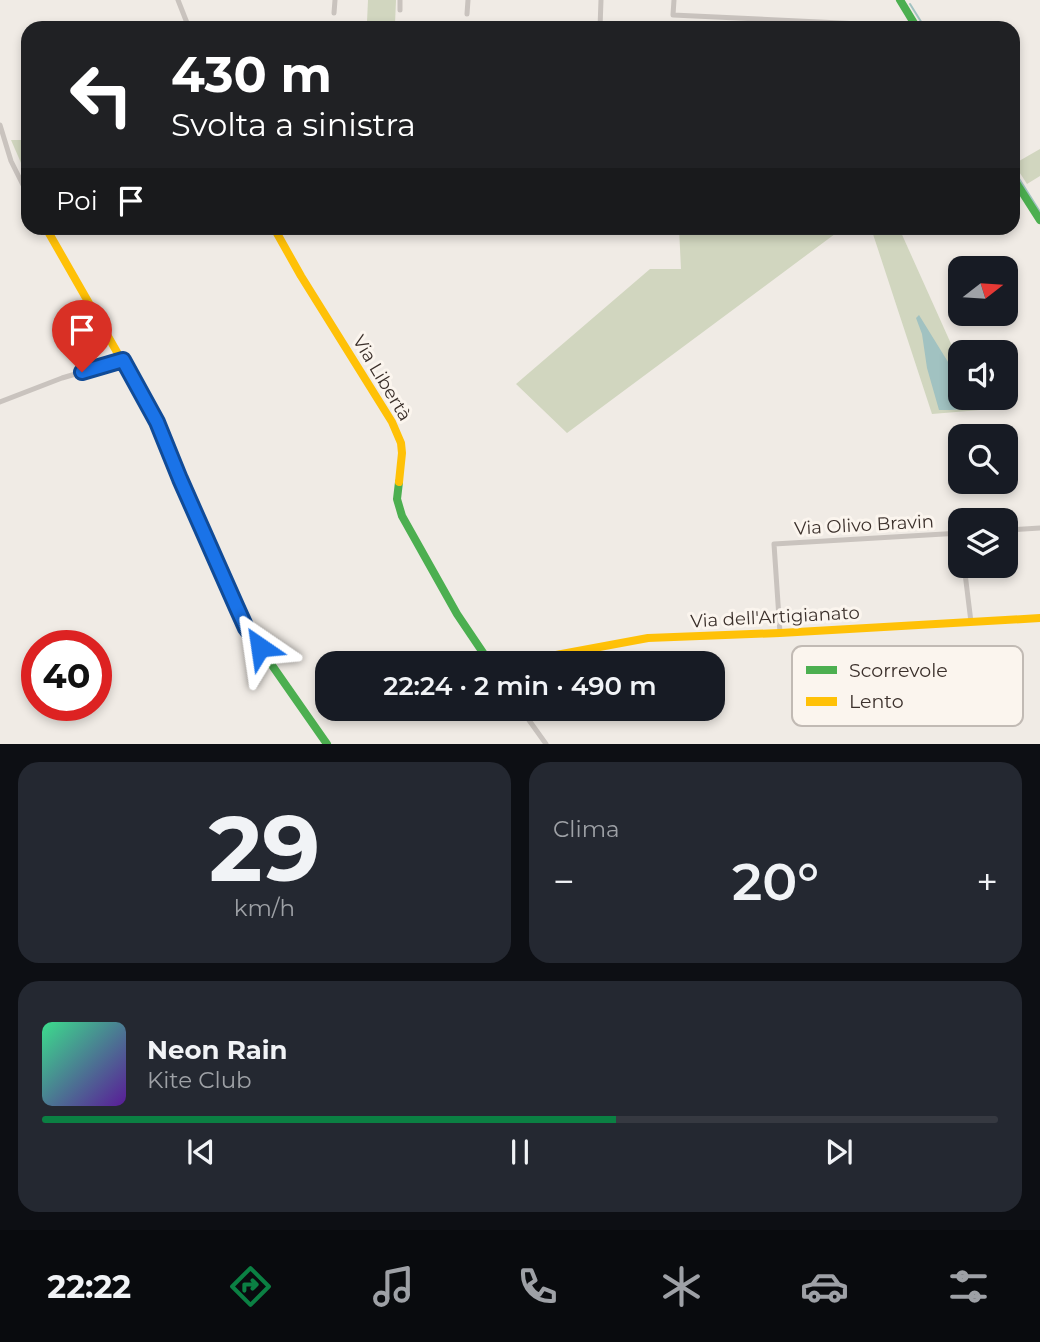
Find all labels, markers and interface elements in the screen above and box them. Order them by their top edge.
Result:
text: 430 m [171,45,332,104]
icon: left [56,49,147,140]
text: Svolta a sinistra [171,105,416,144]
icon: arrive [112,182,150,220]
text: Poi [56,185,98,217]
north arrow [948,256,1018,326]
map controls [948,256,1018,578]
pin [52,300,112,372]
icon: arrive [63,311,101,349]
street label: Via Libertà [348,331,416,425]
button: sound [948,340,1018,410]
button: search [948,424,1018,494]
button: layers [948,508,1018,578]
street label: Via Olivo Bravin [794,510,934,540]
street label: Via dell'Artigianato [690,602,860,632]
position arrow [223,610,297,684]
speed limit sign: 40 [21,630,112,721]
legend [792,646,1023,726]
text: Scorrevole [849,659,948,682]
text: 22:24 · 2 min · 490 m [383,670,657,702]
text: Lento [849,690,904,713]
text: 29 [209,793,320,904]
text: Clima [553,815,620,843]
text: 20° [732,850,819,913]
text: − [553,858,575,905]
text: + [976,858,998,905]
text: km/h [234,894,295,922]
text: Neon Rain [147,1034,288,1066]
text: Kite Club [147,1066,252,1094]
icon: previous [182,1133,220,1171]
icon: pause [501,1133,539,1171]
icon: next [820,1133,858,1171]
icon: directions [226,1262,275,1311]
icon: music [369,1262,418,1311]
icon: phone [513,1262,562,1311]
icon: climate [657,1262,706,1311]
icon: car [800,1262,849,1311]
icon: filters [944,1262,993,1311]
text: 22:22 [47,1267,131,1306]

